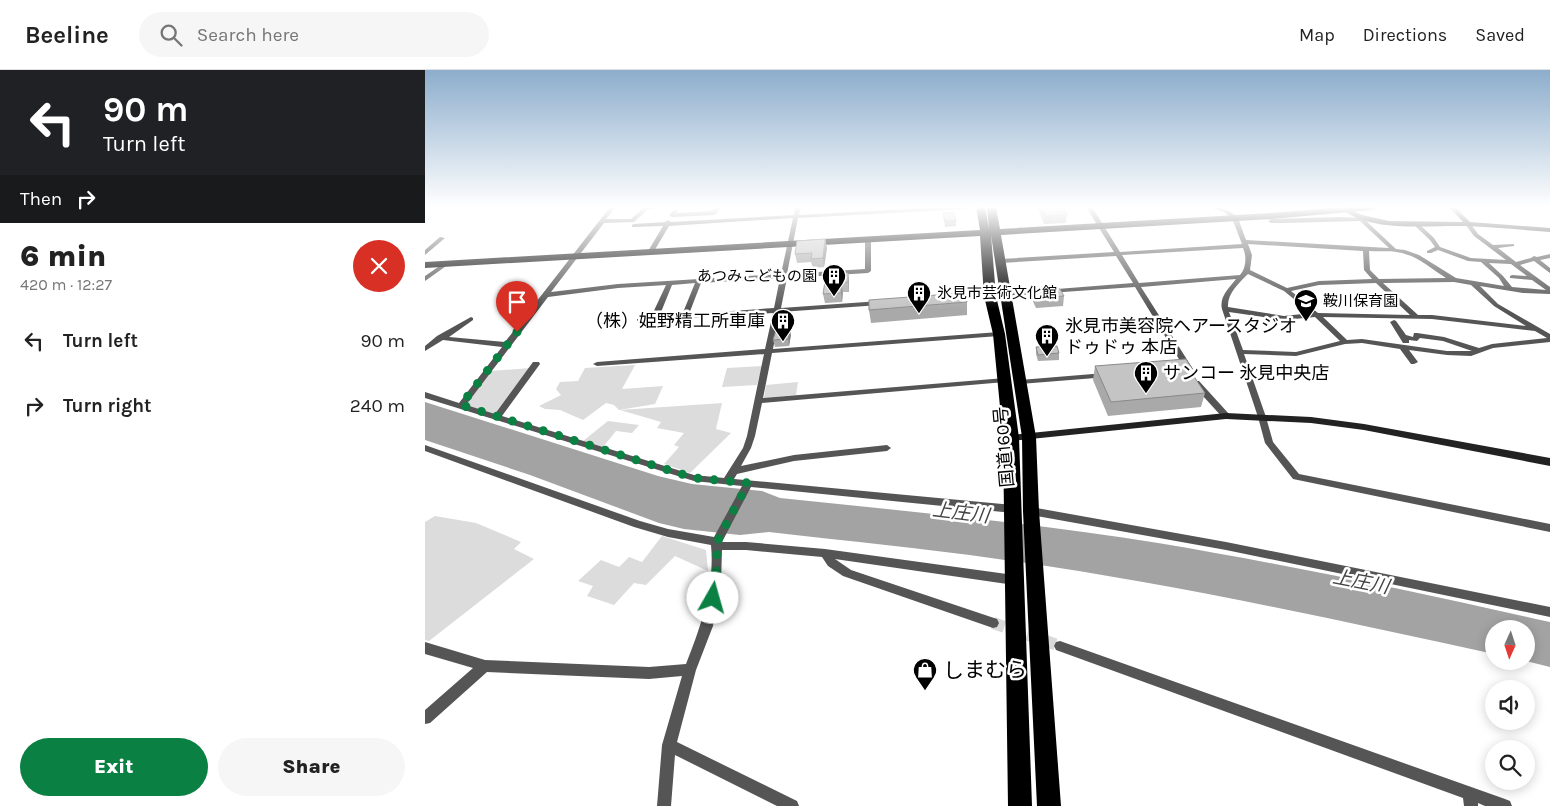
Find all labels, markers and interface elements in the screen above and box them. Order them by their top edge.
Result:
search box [139,12,489,57]
text: Beeline [25,21,109,49]
icon: search [157,21,185,49]
text: Search here [197,24,299,46]
text: Map [1299,24,1335,46]
text: Directions [1363,24,1447,46]
text: Saved [1475,24,1525,46]
text: 90 m [103,89,189,130]
icon: left [20,90,85,155]
text: Turn left [103,131,186,157]
icon: right [72,185,100,213]
text: Then [20,188,62,210]
text: 6 min [20,238,106,274]
button: close [353,240,405,292]
building icon: あつみこどもの園 [821,263,847,297]
place label: あつみこどもの園 [697,267,817,285]
text: 420 m · 12:27 [20,275,112,294]
building icon: 氷見市芸術文化館 [906,280,932,314]
pin [496,281,538,332]
place label: 氷見市芸術文化館 [937,284,1057,302]
icon: arrive [503,288,531,316]
school or university icon: 鞍川保育園 [1293,288,1319,322]
place label: 鞍川保育園 [1323,292,1398,310]
building icon: （株）姫野精工所車庫 [770,308,796,342]
place label: （株）姫野精工所車庫 [585,310,765,332]
place label: 氷見市美容院ヘアースタジオ ドゥドゥ 本店 [1065,315,1297,358]
building icon: 氷見市美容院ヘアースタジオ ドゥドゥ 本店 [1034,323,1060,357]
icon: left [20,327,48,355]
text: Turn left [63,330,138,352]
text: 90 m [360,330,405,352]
building icon: サンコー 氷見中央店 [1133,360,1159,394]
place label: サンコー 氷見中央店 [1163,362,1329,384]
icon: right [20,392,48,420]
text: Turn right [63,395,152,417]
text: 240 m [350,395,405,417]
street label: 国道160号 [990,406,1018,488]
water label: 上庄川 [931,499,992,528]
water label: 上庄川 [1331,566,1393,599]
position arrow [686,571,738,623]
north arrow [1485,620,1535,670]
map controls [1485,620,1535,790]
shop icon: しまむら [912,657,938,691]
place label: しまむら [943,658,1027,682]
button: sound [1485,680,1535,730]
button: Exit [20,738,208,796]
button: Share [218,738,405,796]
button: search [1485,740,1535,790]

